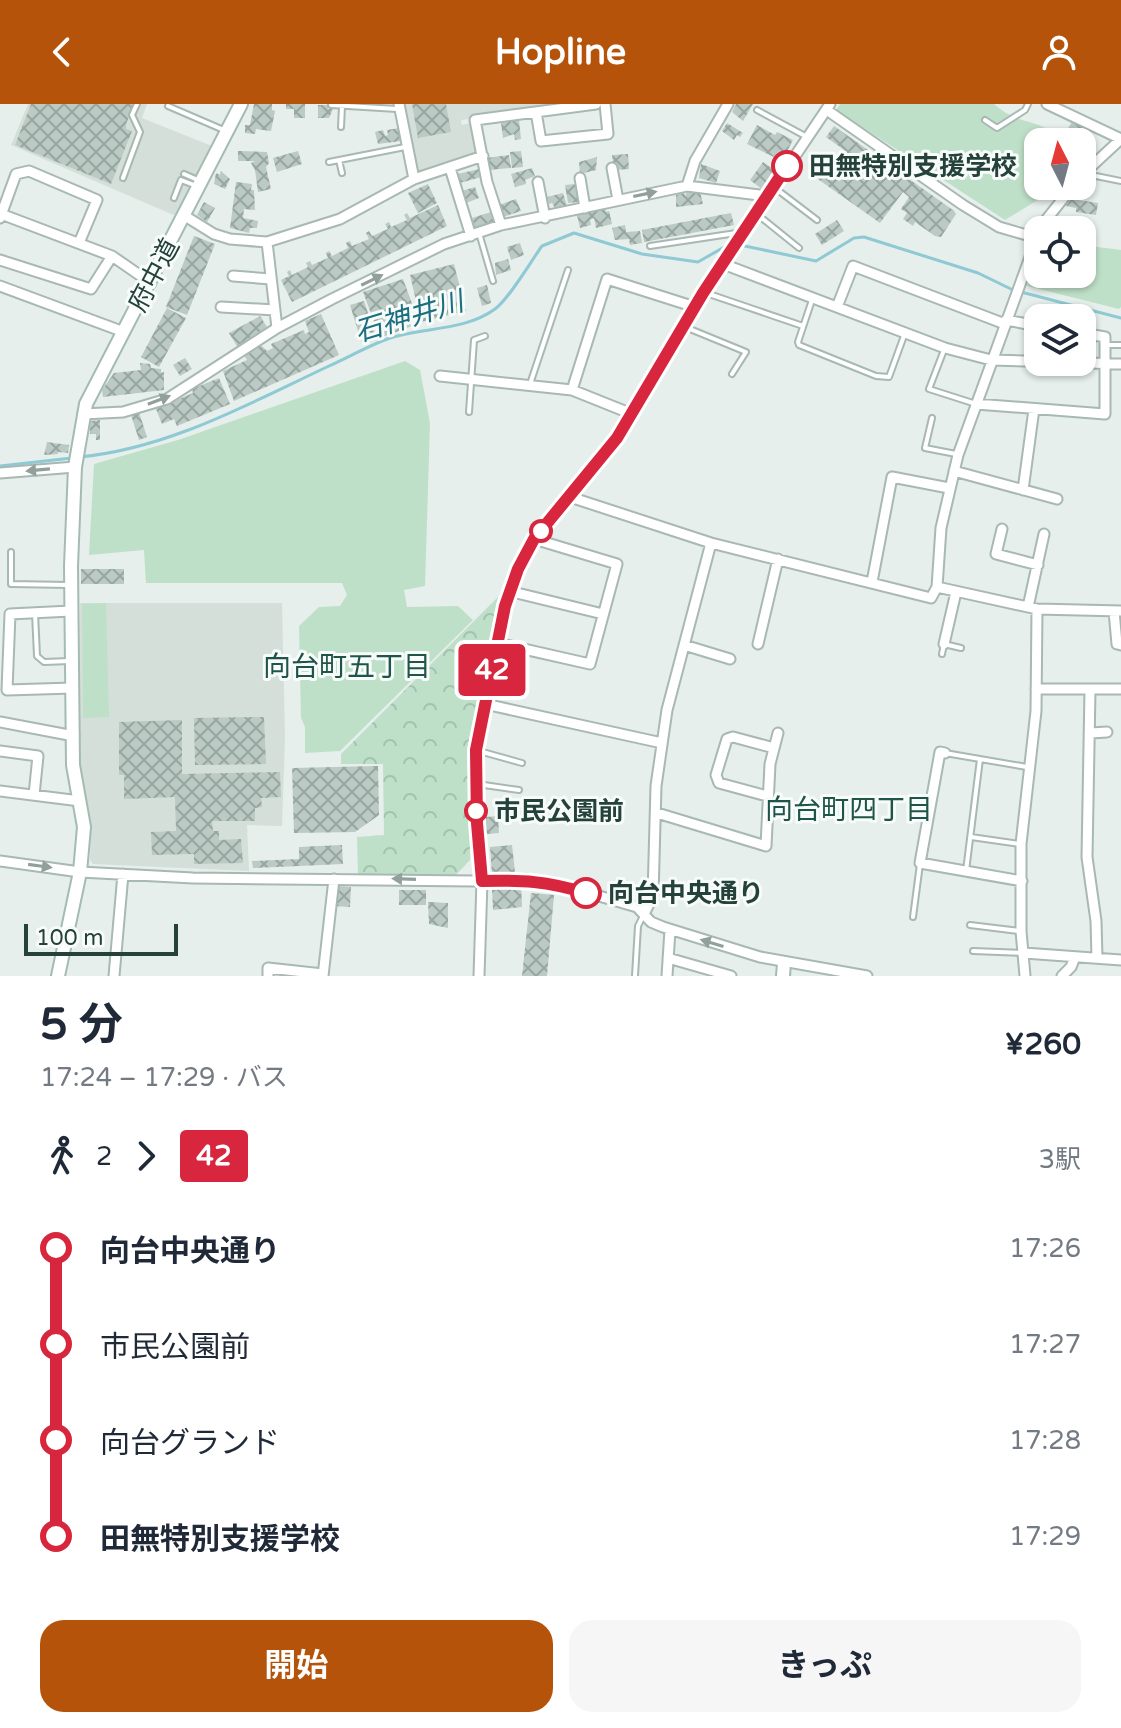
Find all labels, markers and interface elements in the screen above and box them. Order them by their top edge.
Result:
icon: back [40,30,84,74]
icon: person [1037,30,1081,74]
text: Hopline [495,31,626,74]
north arrow [1024,128,1096,200]
map controls [1024,128,1096,376]
marker: 田無特別支援学校 [772,151,802,181]
place label: 田無特別支援学校 [809,151,1017,182]
one-way arrow [633,188,658,200]
button: locate [1024,216,1096,288]
street label: 府中道 [122,233,186,317]
one-way arrow [360,273,383,287]
water label: 石神井川 [350,283,470,350]
button: layers [1024,304,1096,376]
one-way arrow [147,394,171,407]
one-way arrow [25,463,50,476]
unlabelled marker [530,520,552,542]
line badge: 42 [456,644,528,696]
district label: 向台町五丁目 [263,650,431,684]
text: 42 [474,653,510,687]
district label: 向台町四丁目 [765,793,933,827]
place label: 市民公園前 [494,796,624,827]
marker: 市民公園前 [465,800,487,822]
one-way arrow [28,860,53,873]
one-way arrow [391,873,416,886]
marker: 向台中央通り [571,878,601,908]
place label: 向台中央通り [608,878,764,909]
scale bar [24,920,178,956]
text: 100 m [36,925,103,951]
one-way arrow [699,936,723,948]
text: 5 分 [40,999,123,1052]
text: ¥260 [1005,1026,1081,1063]
text: 17:24 – 17:29 · バス [40,1062,288,1093]
icon: walk [40,1134,84,1178]
icon: forward [124,1134,168,1178]
text: 42 [196,1139,232,1173]
text: 2 [96,1141,112,1172]
text: 3駅 [1039,1144,1081,1175]
text: 向台中央通り [100,1233,280,1270]
text: 17:26 [1009,1233,1081,1264]
text: 市民公園前 [100,1329,250,1366]
text: 17:27 [1009,1329,1081,1360]
text: 向台グランド [100,1425,280,1462]
text: 17:28 [1009,1425,1081,1456]
text: 田無特別支援学校 [100,1521,340,1558]
text: 17:29 [1009,1521,1081,1552]
button: 開始 [40,1620,553,1712]
button: きっぷ [569,1620,1081,1712]

